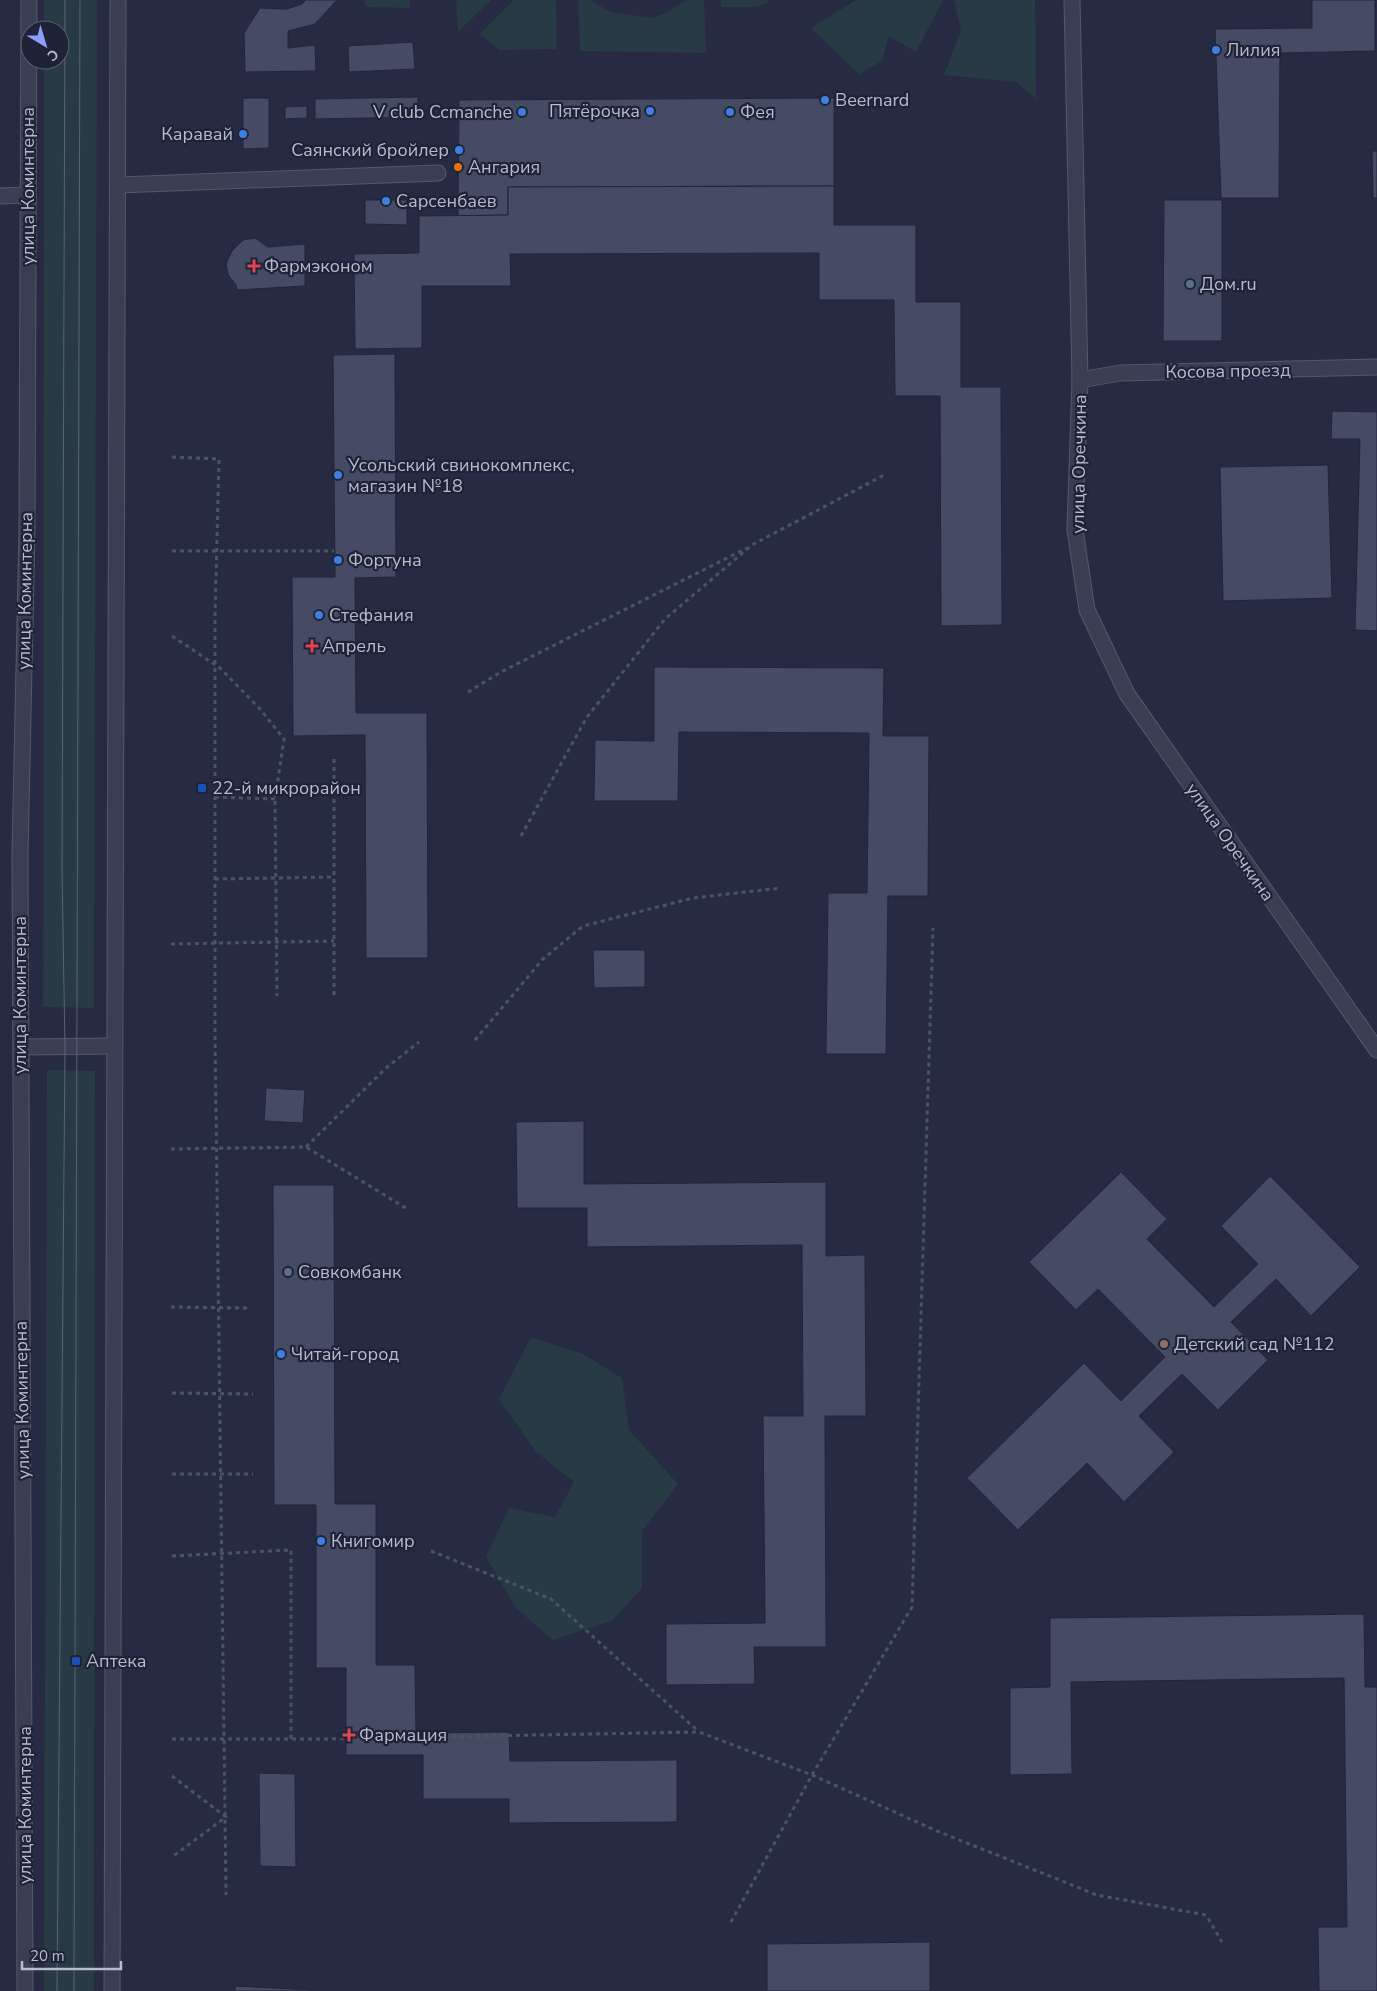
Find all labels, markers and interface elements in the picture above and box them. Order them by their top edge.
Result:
north arrow [20,20,70,70]
place label: Лилия [1226,38,1280,62]
text: С [43,44,62,66]
marker: Лилия [1210,44,1222,56]
place label: Beernard [835,88,909,112]
marker: Beernard [819,94,831,106]
place label: Пятёрочка [549,99,640,123]
place label: V club Ccmanche [372,100,512,124]
place label: Фея [740,100,775,124]
marker: Пятёрочка [644,105,656,117]
marker: V club Ccmanche [516,106,528,118]
marker: Фея [724,106,736,118]
street label: улица Коминтерна [16,107,40,265]
place label: Каравай [161,122,233,146]
marker: Каравай [237,128,249,140]
place label: Саянский бройлер [291,138,449,162]
marker: Саянский бройлер [453,144,465,156]
place label: Ангария [468,155,540,179]
marker: Ангария [452,161,464,173]
place label: Сарсенбаев [396,189,497,213]
marker: Сарсенбаев [380,195,392,207]
place label: Фармэконом [264,254,373,278]
marker: Фармэконом [248,260,260,272]
place label: Дом.ru [1200,272,1257,296]
marker: Дом.ru [1184,278,1196,290]
street label: Косова проезд [1165,358,1291,384]
street label: улица Оречкина [1066,394,1092,534]
place label: Усольский свинокомплекс, магазин №18 [347,453,575,498]
marker: Усольский свинокомплекс, магазин №18 [332,469,344,481]
street label: улица Коминтерна [12,512,38,670]
place label: Фортуна [348,548,422,572]
marker: Фортуна [332,554,344,566]
place label: Стефания [329,603,414,627]
marker: Стефания [313,609,325,621]
place label: Апрель [322,634,386,658]
marker: Апрель [306,640,318,652]
place label: 22-й микрорайон [212,776,361,800]
street label: улица Оречкина [1180,778,1280,906]
marker: 22-й микрорайон [196,782,208,794]
street label: улица Коминтерна [8,916,32,1074]
place label: Совкомбанк [298,1260,402,1284]
marker: Совкомбанк [282,1266,294,1278]
street label: улица Коминтерна [9,1321,35,1479]
place label: Детский сад №112 [1174,1332,1335,1356]
marker: Детский сад №112 [1158,1338,1170,1350]
place label: Читай-город [291,1342,399,1366]
marker: Читай-город [275,1348,287,1360]
place label: Книгомир [331,1529,415,1553]
marker: Книгомир [315,1535,327,1547]
place label: Аптека [86,1649,147,1673]
marker: Аптека [70,1655,82,1667]
place label: Фармация [359,1723,447,1747]
street label: улица Коминтерна [13,1726,37,1884]
marker: Фармация [343,1729,355,1741]
scale bar [22,1938,121,1970]
text: 20 m [30,1946,65,1966]

